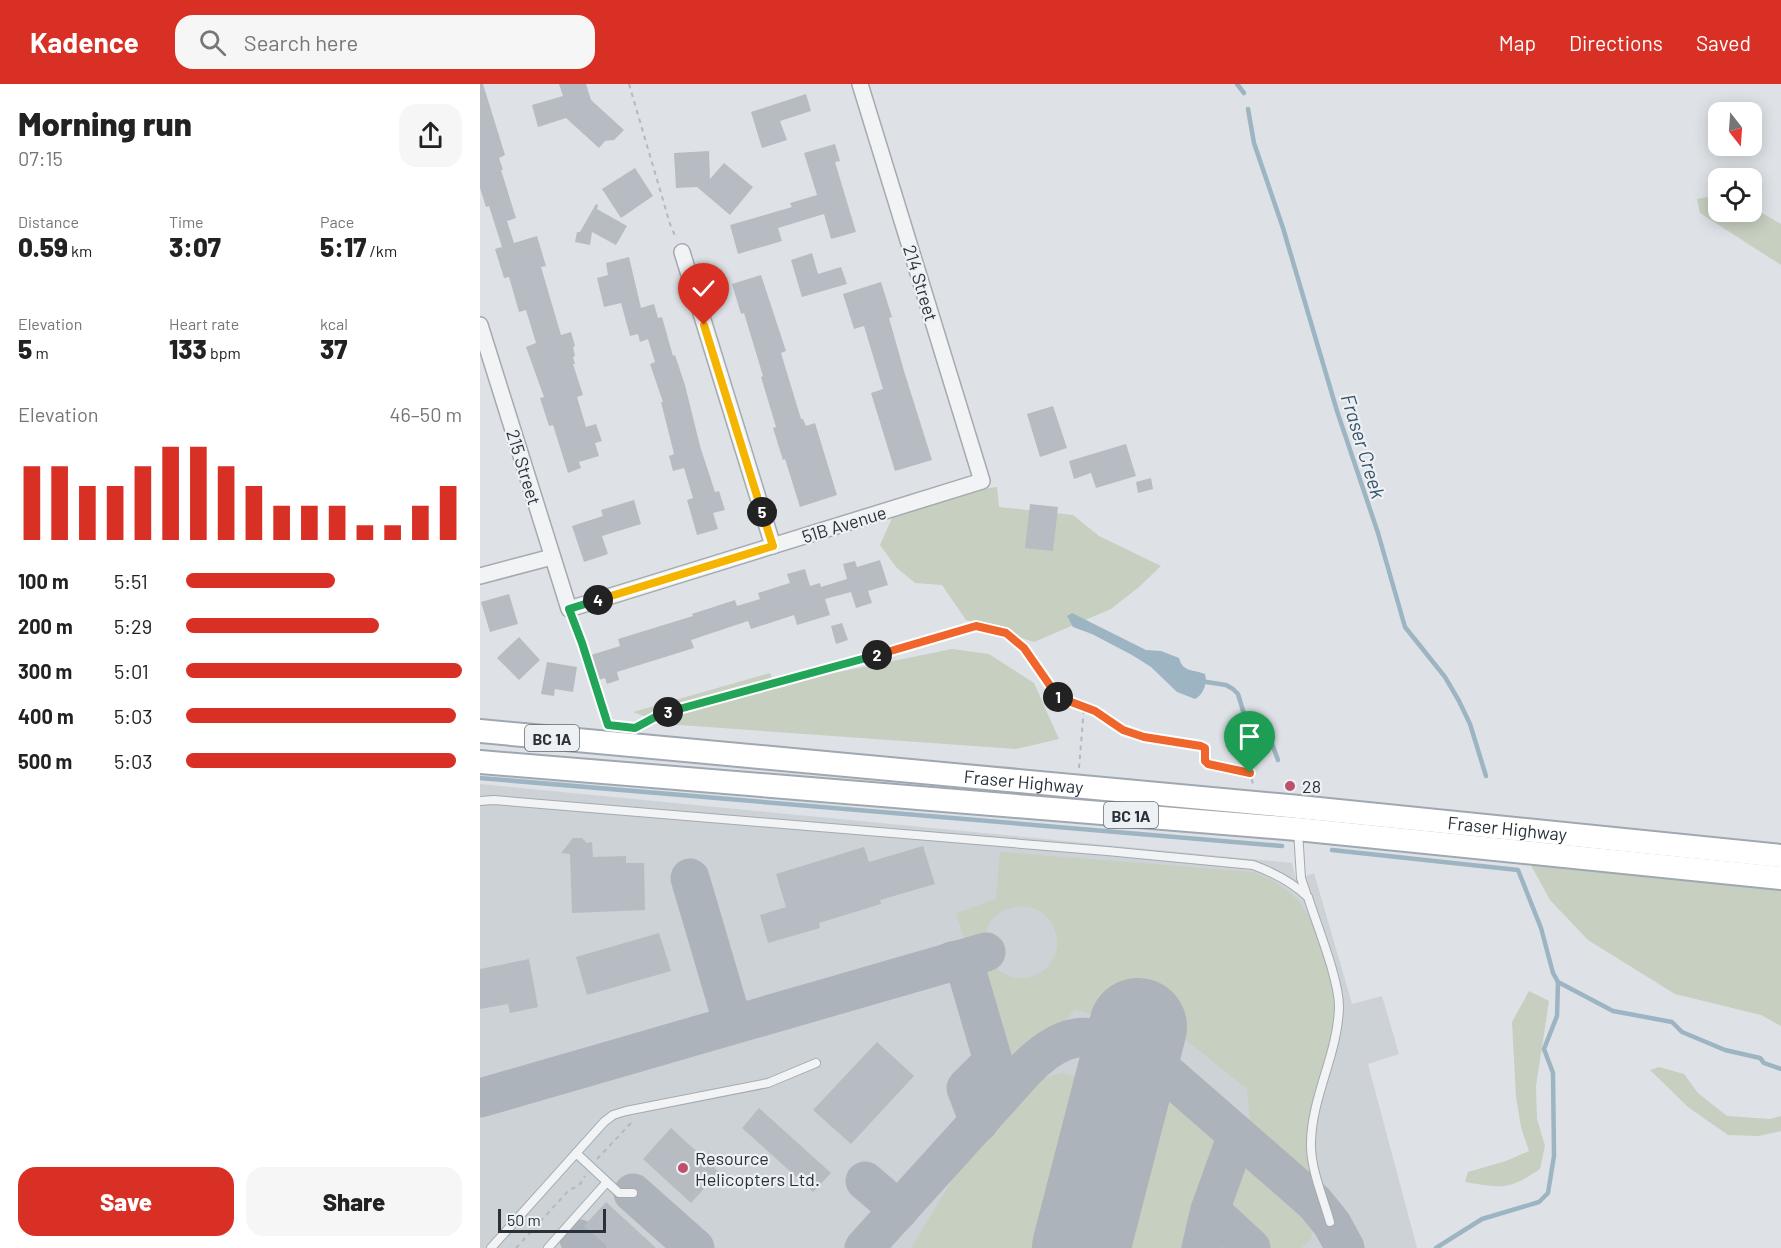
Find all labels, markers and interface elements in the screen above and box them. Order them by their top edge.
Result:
search box [175,15,595,69]
text: Kadence [30,25,139,59]
icon: search [196,26,229,59]
text: Search here [244,29,358,55]
text: Map [1499,30,1536,55]
text: Directions [1569,30,1663,55]
text: Saved [1696,30,1751,55]
north arrow [1708,102,1762,156]
map controls [1708,102,1762,222]
text: Morning run [18,103,192,143]
button: share [399,104,462,167]
text: 07:15 [18,146,63,170]
button: locate [1708,168,1762,222]
text: Distance [18,212,79,231]
text: Time [169,212,204,231]
text: Pace [320,212,354,231]
text: 0.59 [18,231,68,262]
text: 3:07 [169,231,221,262]
text: 5:17 [320,231,366,262]
text: km [68,241,92,260]
text: /km [366,241,397,260]
street label: 214 Street [899,242,943,324]
pin [678,263,729,325]
icon: check [687,272,720,305]
text: Elevation [18,314,82,333]
text: Heart rate [169,314,239,333]
text: kcal [320,314,348,333]
text: 5 [18,333,32,364]
text: 133 [169,333,207,364]
text: 37 [320,333,347,364]
text: m [32,343,49,362]
text: bpm [207,343,241,362]
water label: Fraser Creek [1337,391,1391,501]
text: Elevation [18,402,99,426]
text: 46–50 m [390,402,462,426]
street label: 215 Street [502,427,546,507]
pin: 5 [747,497,777,527]
street label: 51B Avenue [799,501,889,547]
text: 5 [758,502,766,521]
text: 100 m [18,569,69,593]
text: 5:51 [114,569,148,593]
pin: 4 [583,585,613,615]
text: 4 [593,590,603,609]
text: 200 m [18,614,73,638]
text: 5:29 [114,614,152,638]
pin: 2 [862,640,892,670]
text: 2 [873,645,881,664]
text: 300 m [18,659,72,683]
text: 5:01 [114,659,149,683]
pin: 1 [1043,682,1073,712]
text: 1 [1055,687,1061,706]
pin: 3 [653,697,683,727]
text: 3 [664,702,672,721]
text: 400 m [18,704,74,728]
text: 5:03 [114,704,153,728]
pin [1224,711,1275,773]
icon: arrive [1233,720,1266,753]
road number: BC 1A [525,725,579,751]
text: 500 m [18,749,72,773]
text: 5:03 [114,749,153,773]
street label: Fraser Highway [963,765,1084,798]
place label: 28 [1302,775,1321,797]
marker: 28 [1283,779,1297,793]
road number: BC 1A [1104,802,1158,828]
street label: Fraser Highway [1447,811,1568,845]
place label: Resource Helicopters Ltd. [695,1147,820,1190]
marker: Resource Helicopters Ltd. [676,1161,690,1175]
button: Save [18,1167,234,1236]
button: Share [246,1167,462,1236]
scale bar [498,1206,606,1234]
text: 50 m [507,1210,541,1229]

